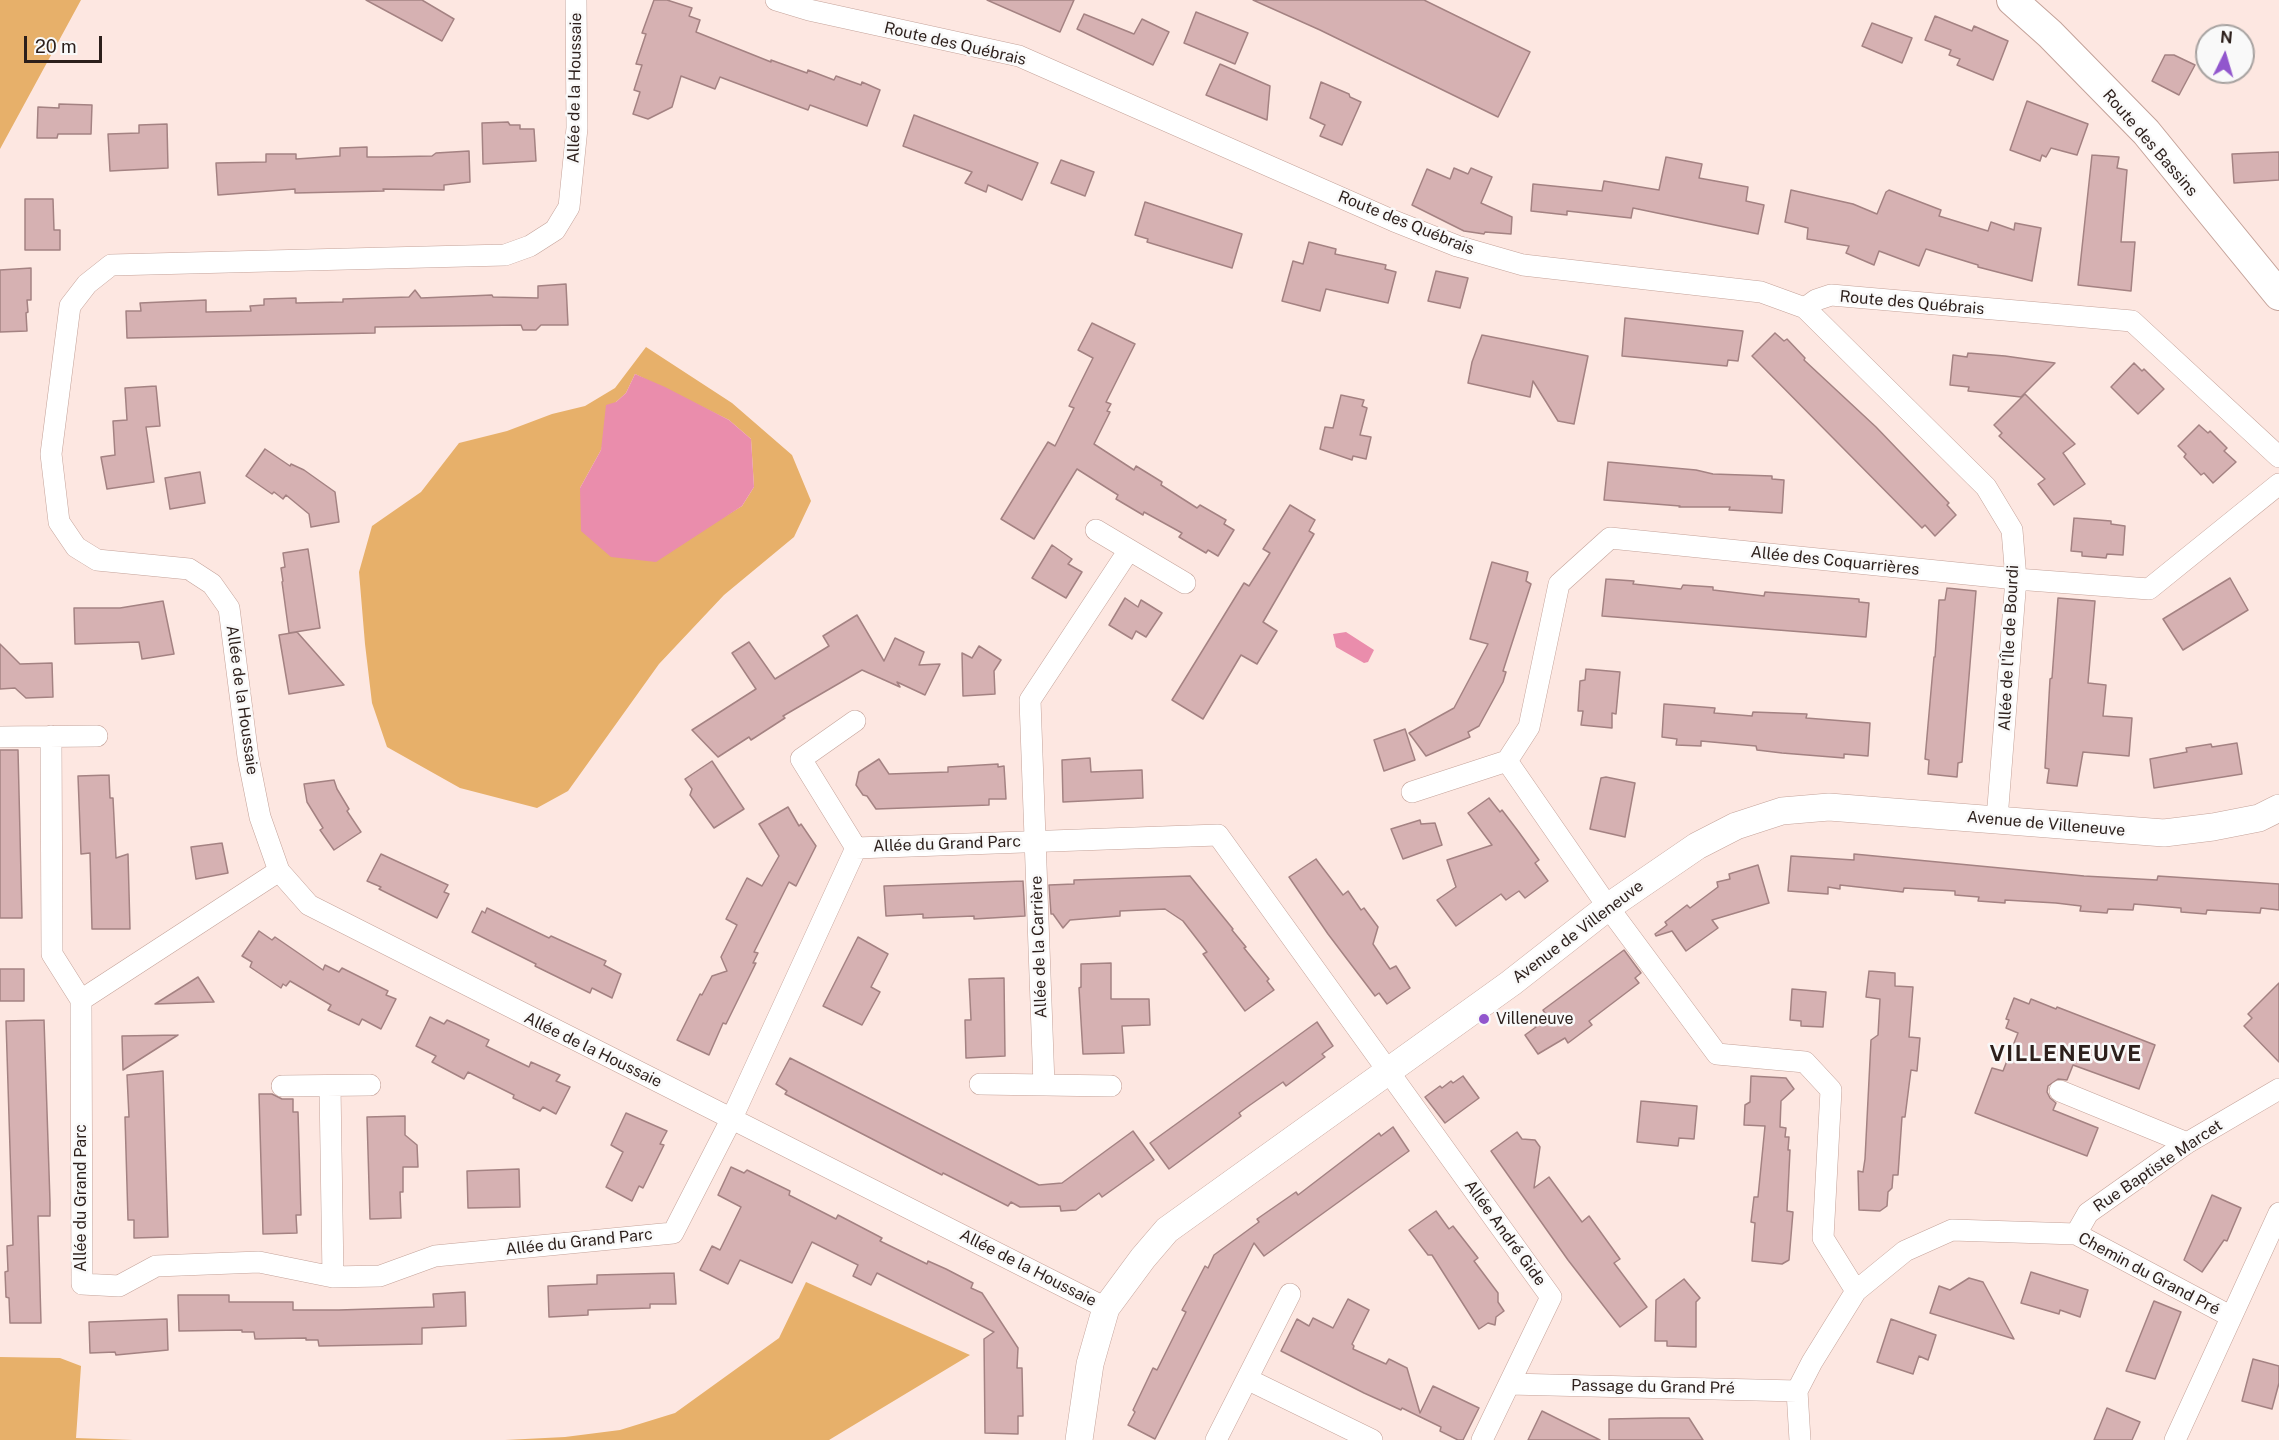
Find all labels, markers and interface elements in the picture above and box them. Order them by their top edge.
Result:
street label: Allée de la Houssaie [564,12,586,164]
street label: Route des Québrais [882,18,1028,70]
scale bar [27,24,105,62]
north arrow [2195,24,2255,84]
text: N [2219,28,2233,48]
text: 20 m [35,36,77,57]
street label: Route des Bassins [2098,86,2202,200]
street label: Route des Québrais [1335,187,1477,259]
street label: Route des Québrais [1839,287,1985,319]
street label: Allée des Coquarrières [1750,543,1920,579]
street label: Allée de l'Île de Bourdi [1995,564,2023,732]
street label: Allée de la Houssaie [222,624,262,776]
street label: Avenue de Villeneuve [1966,808,2126,840]
street label: Allée du Grand Parc [873,832,1021,856]
street label: Allée de la Carrière [1027,875,1051,1019]
street label: Avenue de Villeneuve [1509,877,1647,987]
street label: Allée de la Houssaie [521,1008,665,1092]
place label: Villeneuve [1496,1009,1573,1029]
marker: Villeneuve [1477,1012,1491,1026]
district label: VILLENEUVE [1989,1041,2143,1067]
street label: Rue Baptiste Marcet [2090,1116,2226,1216]
street label: Allée du Grand Parc [71,1124,91,1272]
street label: Allée André Gide [1460,1176,1550,1290]
street label: Allée du Grand Parc [504,1225,654,1259]
street label: Allée de la Houssaie [956,1225,1100,1311]
street label: Chemin du Grand Pré [2075,1229,2223,1319]
street label: Passage du Grand Pré [1571,1376,1735,1398]

